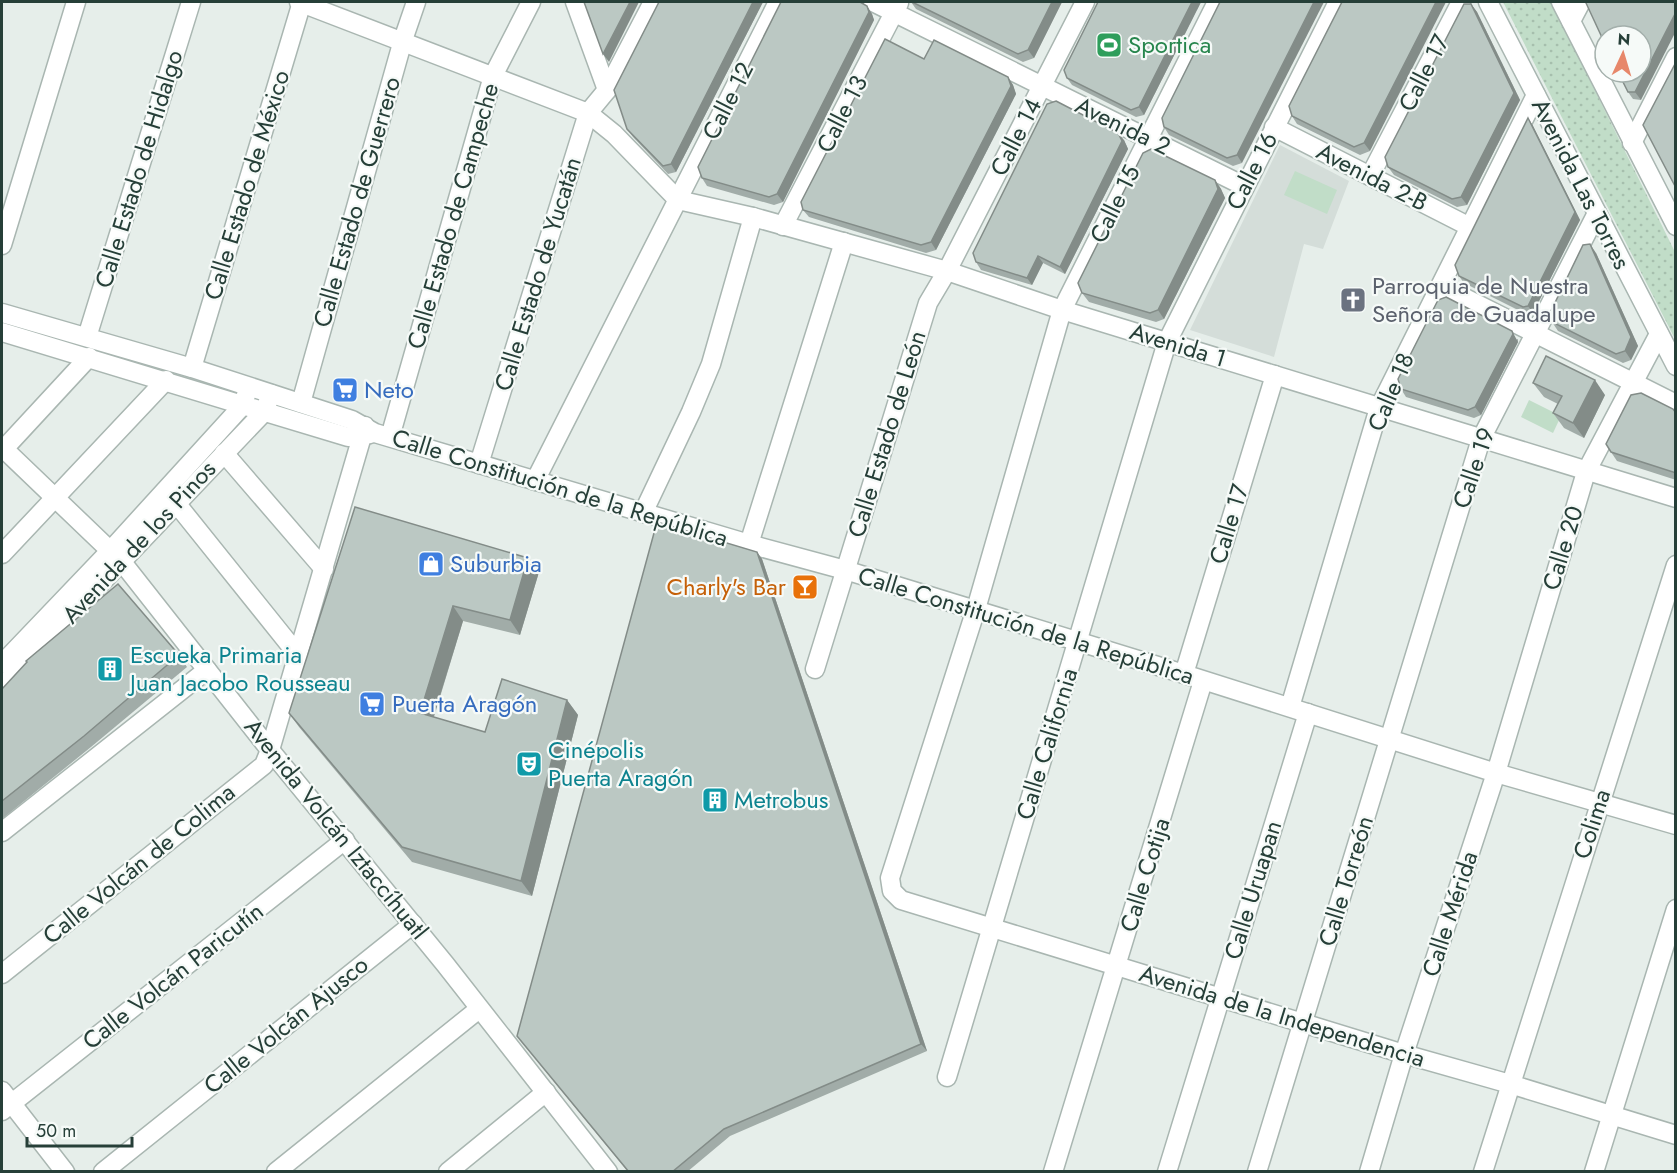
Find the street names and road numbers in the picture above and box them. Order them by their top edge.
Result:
street label: Calle 17 [1389,28,1458,117]
street label: Calle Estado de Hidalgo [86,46,191,292]
street label: Calle 12 [693,56,762,146]
street label: Calle Estado de México [195,66,298,304]
street label: Calle 13 [807,69,876,158]
street label: Calle Estado de Guerrero [304,73,409,331]
street label: Calle Estado de Campeche [398,79,507,353]
street label: Avenida 2 [1070,87,1177,164]
street label: Calle 14 [981,92,1050,182]
street label: Avenida Las Torres [1523,92,1640,275]
street label: Calle 16 [1217,126,1286,216]
street label: Avenida 2-B [1311,134,1434,220]
street label: Calle Estado de Yucatán [485,152,590,395]
street label: Calle 15 [1081,159,1148,249]
street label: Avenida 1 [1126,313,1231,376]
street label: Calle Estado de León [838,326,935,542]
street label: Calle 18 [1358,347,1423,437]
street label: Calle Constitución de la República [388,420,732,555]
street label: Calle 19 [1443,423,1504,513]
street label: Avenida de los Pinos [54,452,224,631]
street label: Calle 17 [1200,479,1257,568]
street label: Calle 20 [1533,501,1592,594]
street label: Calle Constitución de la República [854,558,1198,693]
street label: Calle California [1007,664,1086,824]
street label: Avenida Volcán Iztaccíhuatl [236,711,437,947]
street label: Calle Volcán de Colima [35,775,243,952]
street label: Colima [1564,784,1619,863]
street label: Calle Torreón [1309,811,1382,950]
street label: Calle Cotija [1111,813,1178,936]
street label: Calle Uruapan [1215,816,1290,964]
street label: Calle Mérida [1413,847,1486,981]
street label: Calle Volcán Paricutín [75,894,271,1057]
street label: Calle Volcán Ajusco [196,947,375,1102]
street label: Avenida de la Independencia [1135,955,1429,1076]

